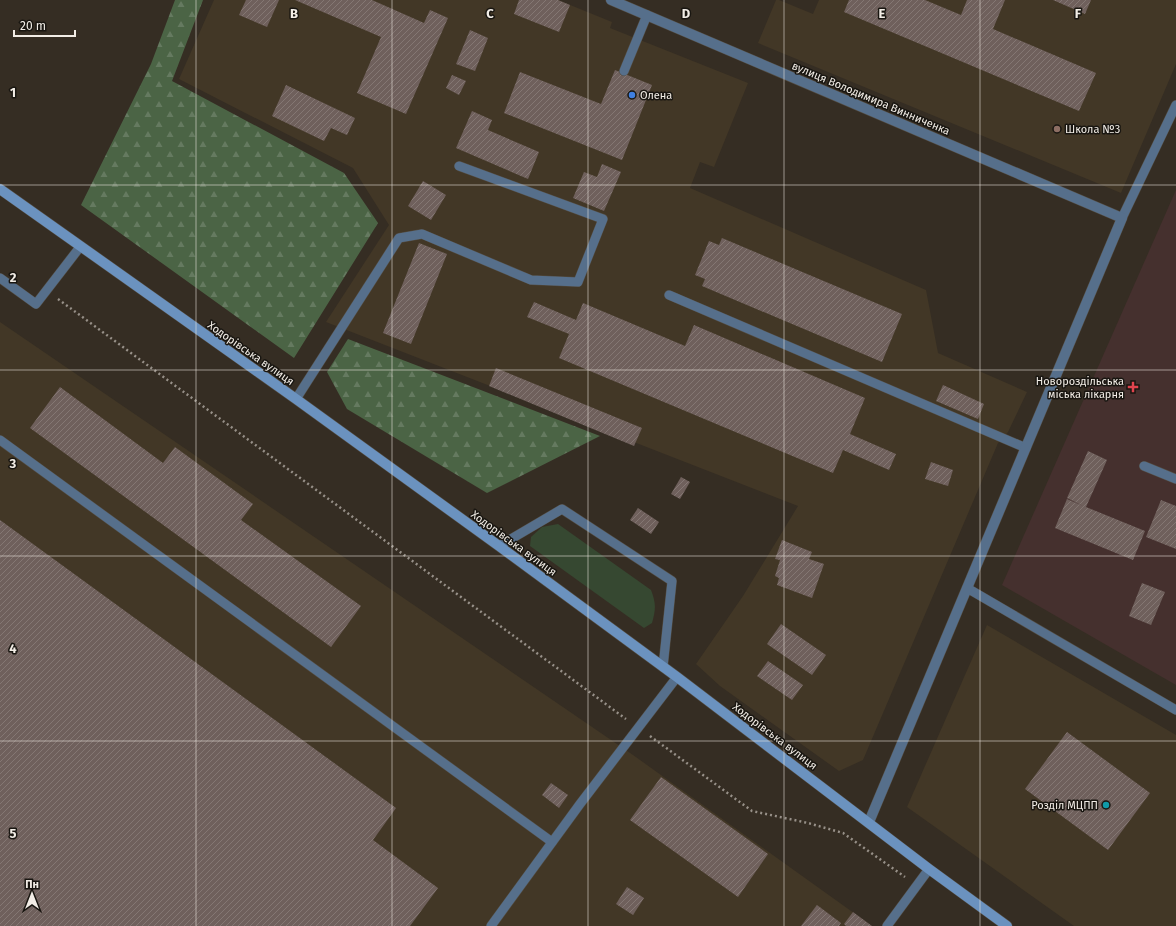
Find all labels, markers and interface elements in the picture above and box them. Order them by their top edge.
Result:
text: B [290,6,298,21]
text: C [486,6,494,21]
text: D [682,6,691,21]
text: E [879,6,886,21]
text: F [1075,6,1082,21]
scale bar [14,12,75,38]
text: 20 m [20,19,46,33]
street label: вулиця Володимира Винниченка [790,59,952,138]
text: 1 [10,85,16,100]
place label: Олена [640,89,672,102]
marker: Олена [627,90,637,100]
place label: Школа №3 [1065,123,1120,136]
marker: Школа №3 [1052,124,1062,134]
text: 2 [10,270,17,285]
street label: Ходорівська вулиця [205,319,296,388]
place label: Новороздільська міська лікарня [1036,375,1124,401]
marker: Новороздільська міська лікарня [1127,381,1139,393]
text: 3 [9,456,17,471]
street label: Ходорівська вулиця [468,508,559,579]
text: 4 [9,641,17,656]
street label: Ходорівська вулиця [730,700,820,772]
place label: Розділ МЦПП [1031,799,1098,812]
marker: Розділ МЦПП [1101,800,1111,810]
text: 5 [10,826,17,841]
north arrow [12,874,52,914]
text: Пн [25,878,39,891]

